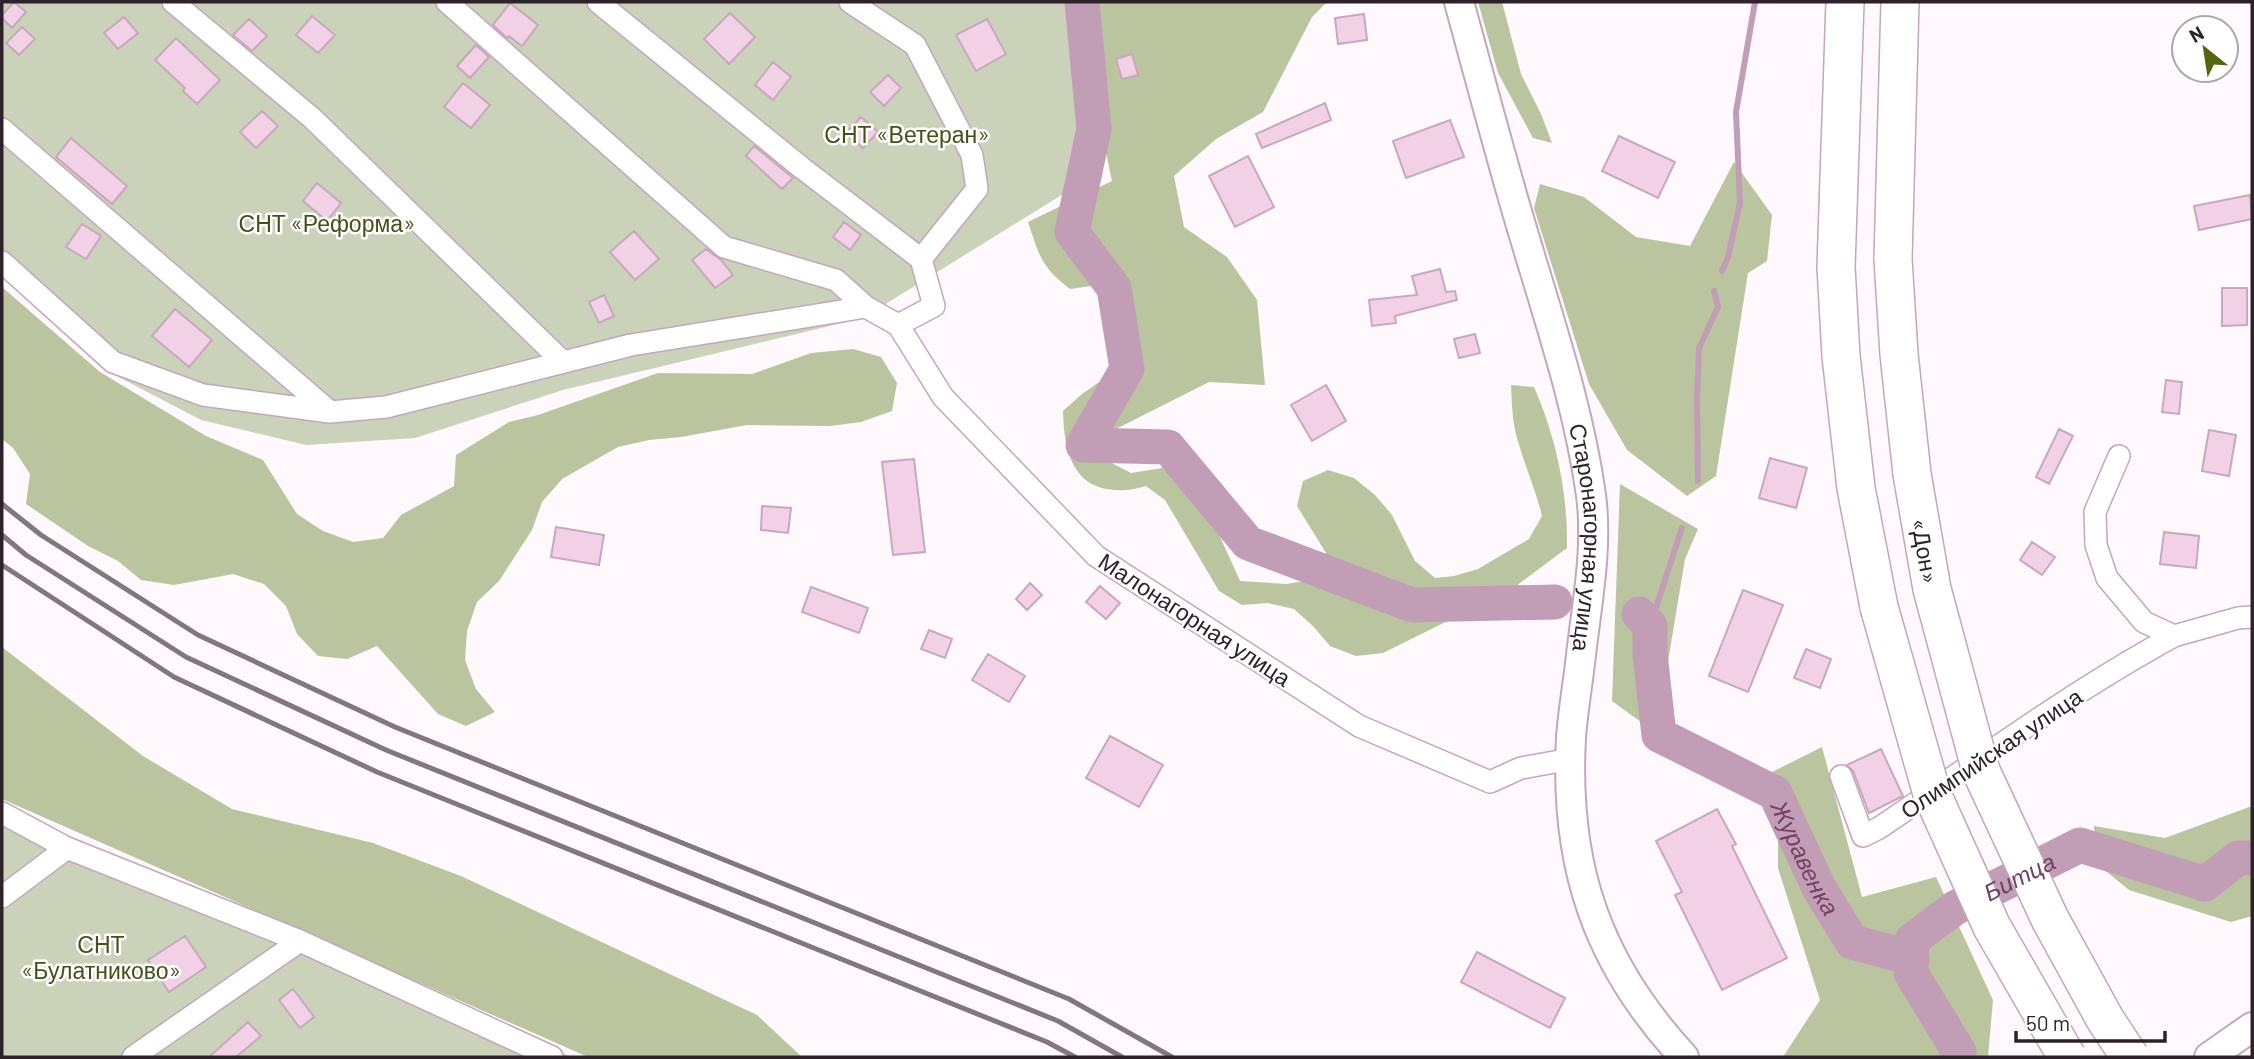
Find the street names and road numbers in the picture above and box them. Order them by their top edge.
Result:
street label: Старонагорная улица [1564,420,1607,654]
street label: «Дон» [1906,516,1945,586]
street label: Малонагорная улица [1094,546,1296,692]
street label: Олимпийская улица [1895,682,2087,824]

